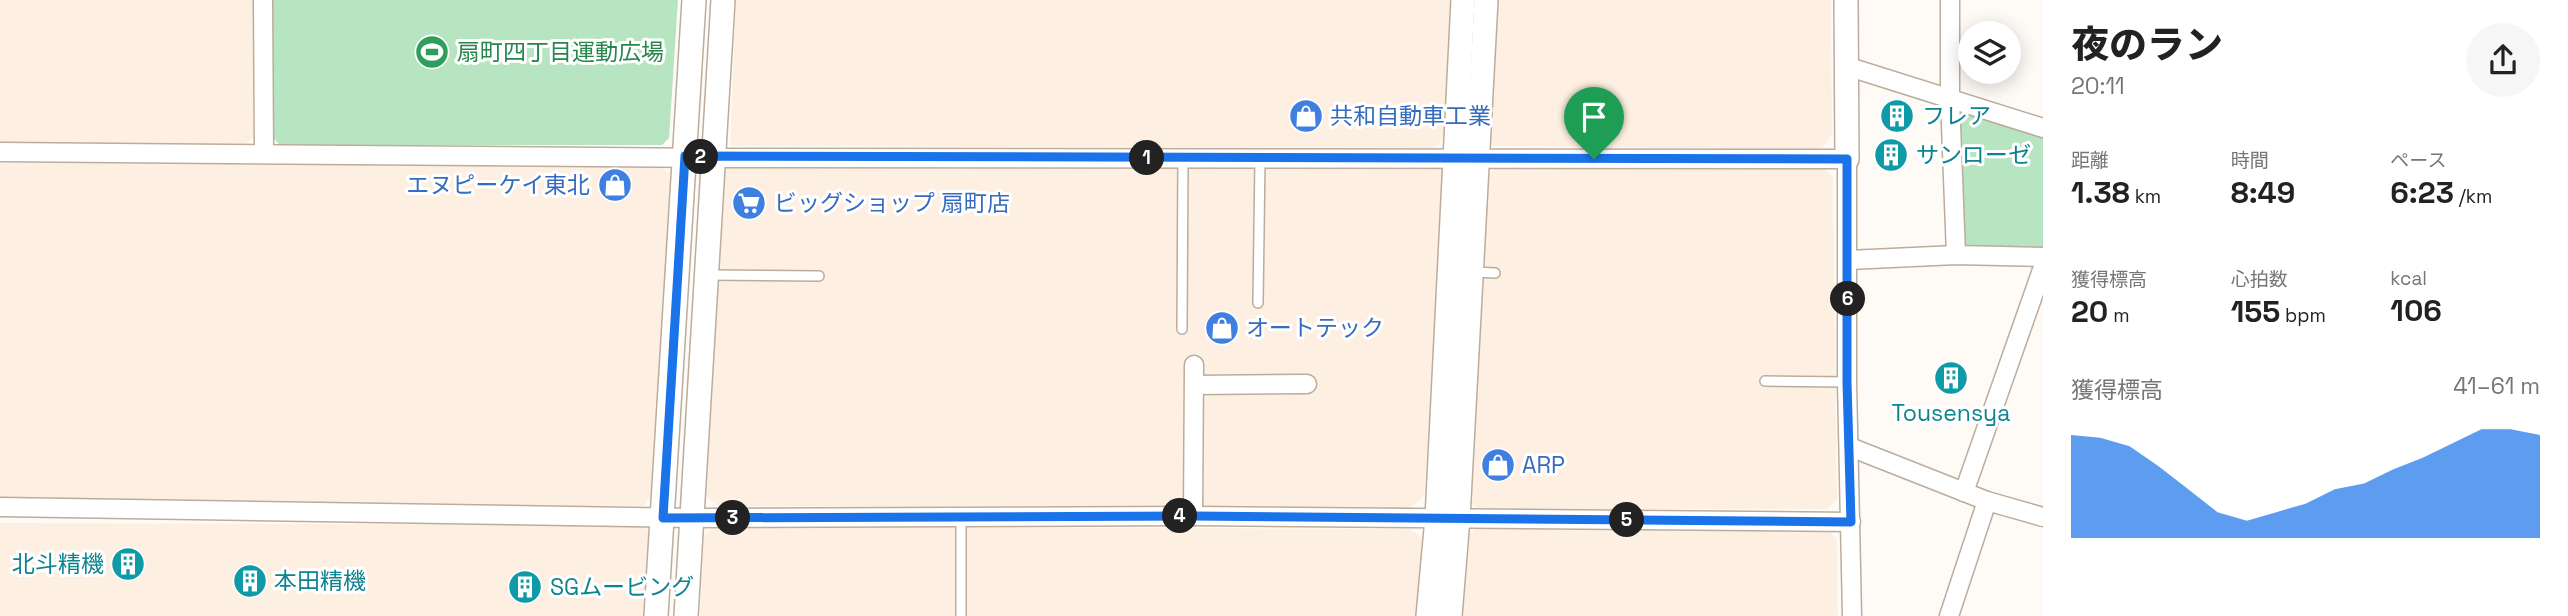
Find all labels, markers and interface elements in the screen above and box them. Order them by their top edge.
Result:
map controls [1958,21,2021,84]
button: layers [1958,21,2021,84]
text: 夜のラン [2071,21,2223,69]
button: share [2466,23,2540,97]
sports icon: 扇町四丁目運動広場 [413,33,451,71]
place label: 扇町四丁目運動広場 [457,37,664,67]
text: 20:11 [2071,71,2125,101]
pin [1564,87,1624,159]
shop icon: 共和自動車工業 [1287,97,1325,135]
building icon: フレア [1878,97,1916,135]
icon: arrive [1575,98,1613,136]
place label: 共和自動車工業 [1330,101,1491,131]
place label: フレア [1922,101,1991,131]
building icon: サンローゼ [1872,136,1910,174]
pin: 2 [684,140,718,174]
pin: 1 [1130,140,1164,176]
place label: サンローゼ [1916,140,2031,170]
text: 2 [695,144,706,169]
text: 1 [1142,145,1151,170]
text: 距離 [2071,148,2109,173]
text: 時間 [2231,148,2269,173]
text: ペース [2390,148,2446,173]
shop icon: エヌピーケイ東北 [596,166,634,204]
place label: エヌピーケイ東北 [406,170,590,200]
text: 1.38 [2071,173,2130,212]
text: 8:49 [2231,173,2295,212]
text: 6:23 [2390,173,2454,212]
supermarket icon: ビッグショップ 扇町店 [730,184,768,222]
text: km [2130,184,2161,209]
text: /km [2454,184,2492,209]
place label: ビッグショップ 扇町店 [774,188,1010,218]
text: kcal [2390,266,2427,291]
text: 獲得標高 [2071,267,2147,292]
text: 心拍数 [2231,267,2288,292]
pin: 6 [1830,282,1866,316]
text: 6 [1842,286,1853,311]
text: 106 [2390,291,2442,330]
text: 20 [2071,292,2108,331]
text: 155 [2231,292,2280,331]
text: m [2108,303,2130,328]
text: bpm [2280,303,2326,328]
shop icon: オートテック [1203,309,1241,347]
place label: オートテック [1246,313,1384,343]
building icon: Tousensya [1932,359,1970,397]
text: 41–61 m [2453,371,2540,401]
text: 獲得標高 [2071,375,2163,405]
place label: Tousensya [1892,398,2010,428]
shop icon: ARP [1479,446,1517,484]
place label: ARP [1522,450,1565,480]
pin: 4 [1162,498,1198,534]
pin: 3 [716,500,750,536]
text: 4 [1173,503,1186,528]
pin: 5 [1610,503,1644,538]
text: 3 [727,505,738,530]
text: 5 [1621,507,1632,532]
building icon: 北斗精機 [109,545,147,583]
place label: 北斗精機 [12,549,104,579]
building icon: 本田精機 [231,562,269,600]
place label: 本田精機 [274,566,366,596]
building icon: SGムービング [506,568,544,606]
place label: SGムービング [550,572,694,602]

